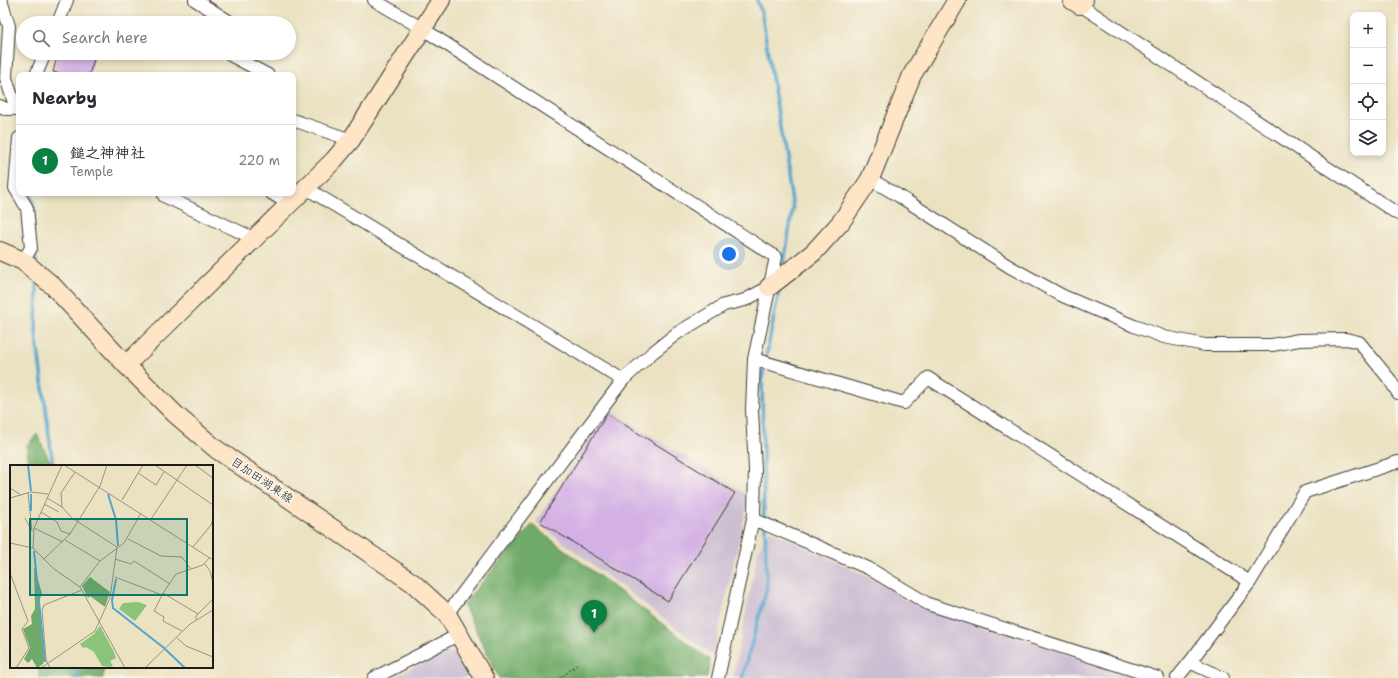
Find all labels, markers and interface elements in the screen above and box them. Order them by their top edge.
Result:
map controls [1350,12,1386,156]
button: + [1350,12,1386,48]
search box [16,16,296,60]
icon: search [30,27,52,49]
text: Search here [62,28,148,48]
button: − [1350,48,1386,84]
button: locate [1350,84,1386,120]
text: Nearby [32,87,97,109]
button: layers [1350,120,1386,156]
text: 鎚之神神社 [70,143,145,163]
text: 1 [42,152,48,169]
text: 220 m [238,152,280,169]
text: Temple [70,163,113,180]
your location [719,244,739,264]
street label: 目加田湖東線 [228,453,296,507]
inset map [10,465,213,668]
pin: 1 [581,600,607,633]

